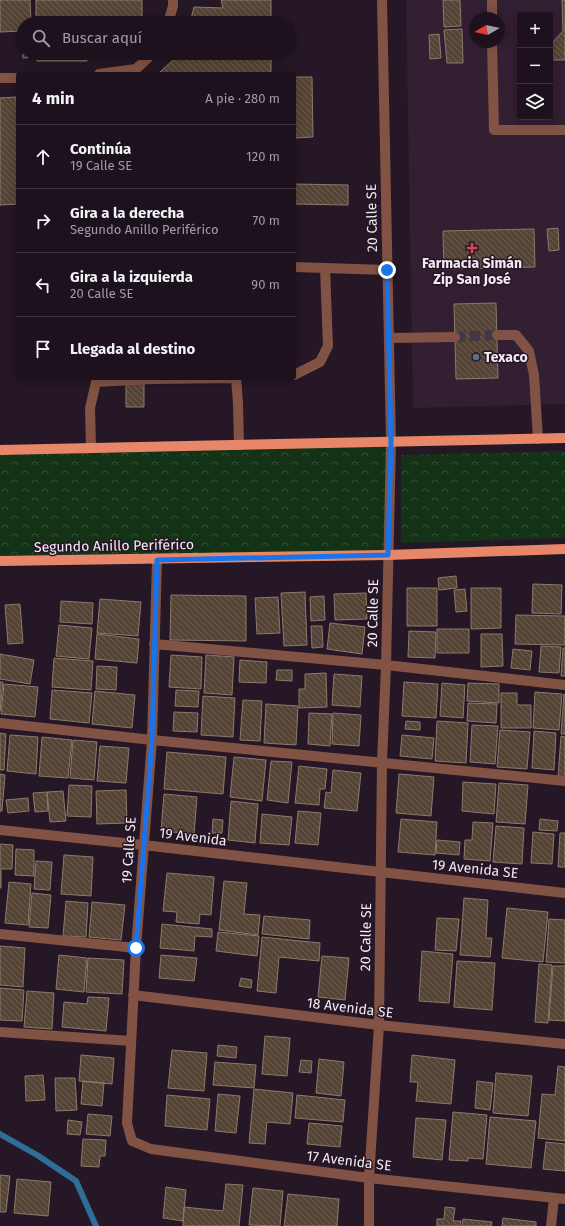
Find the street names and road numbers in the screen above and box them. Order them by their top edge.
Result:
street label: 20 Calle SE [363,184,381,252]
street label: Segundo Anillo Periférico [34,536,194,556]
street label: 20 Calle SE [364,579,382,647]
street label: 19 Calle SE [118,816,140,884]
street label: 19 Avenida [158,824,228,850]
street label: 19 Avenida SE [431,856,519,882]
street label: 20 Calle SE [357,903,375,971]
street label: 18 Avenida SE [306,994,394,1022]
street label: 17 Avenida SE [306,1147,392,1175]

